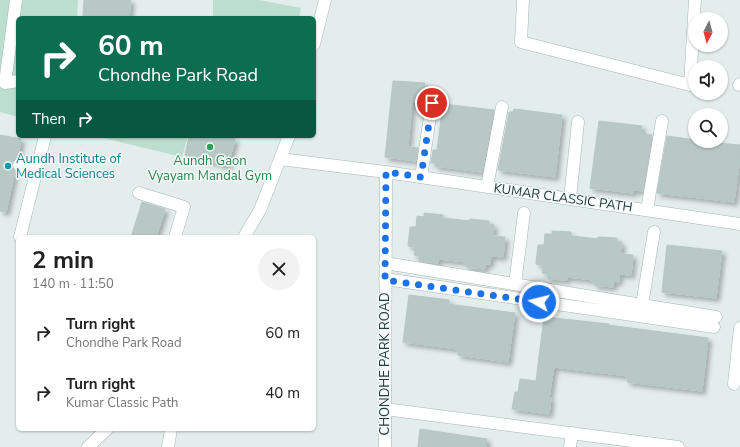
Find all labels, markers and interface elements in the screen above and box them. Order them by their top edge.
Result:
north arrow [688,12,728,52]
map controls [688,12,728,148]
text: 60 m [98,27,164,65]
icon: right [32,32,84,84]
button: sound [688,60,728,100]
text: Chondhe Park Road [98,63,258,87]
pin [415,86,449,120]
icon: arrive [421,92,443,114]
icon: right [74,108,96,130]
button: search [688,108,728,148]
text: Then [32,109,66,129]
marker: Aundh Gaon Vyayam Mandal Gym [205,142,215,152]
place label: Aundh Institute of Medical Sciences [16,150,122,183]
place label: Aundh Gaon Vyayam Mandal Gym [147,152,272,185]
marker: Aundh Institute of Medical Sciences [3,161,13,171]
street label: KUMAR CLASSIC PATH [492,179,634,217]
text: 2 min [32,244,94,276]
button: close [258,248,300,290]
text: 140 m · 11:50 [32,275,114,293]
position arrow [518,281,560,323]
street label: CHONDHE PARK ROAD [376,292,394,436]
text: Turn right [66,314,135,334]
icon: right [32,322,54,344]
text: 60 m [265,323,300,343]
text: Chondhe Park Road [66,334,182,352]
text: Turn right [66,374,135,394]
icon: right [32,382,54,404]
text: 40 m [265,383,300,403]
text: Kumar Classic Path [66,394,178,412]

